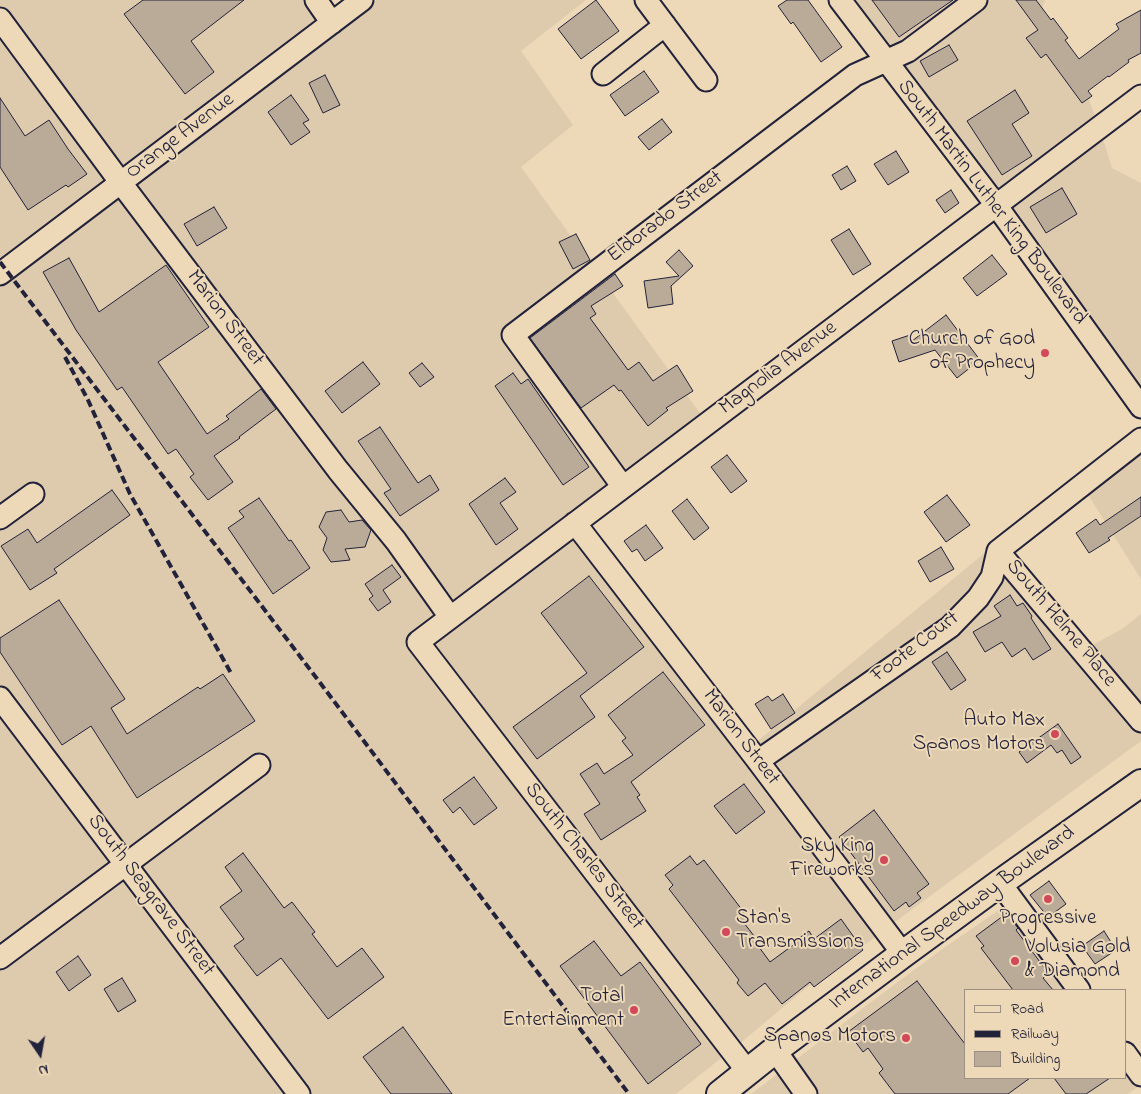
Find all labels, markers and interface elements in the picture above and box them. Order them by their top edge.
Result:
street label: South Martin Luther King Boulevard [891,76,1091,330]
street label: Orange Avenue [122,88,240,186]
street label: Eldorado Street [603,166,729,270]
street label: Marion Street [180,266,268,372]
street label: Magnolia Avenue [715,317,843,421]
place label: Church of God of Prophecy [909,328,1035,378]
marker: Church of God of Prophecy [1039,347,1051,359]
street label: South Helme Place [999,555,1121,693]
street label: Foote Court [867,607,965,689]
street label: Marion Street [696,685,784,791]
place label: Auto Max Spanos Motors [913,709,1045,759]
marker: Auto Max Spanos Motors [1049,728,1061,740]
street label: South Charles Street [518,778,648,936]
street label: South Seagrave Street [81,810,219,982]
street label: International Speedway Boulevard [825,821,1081,1017]
place label: Sky King Fireworks [790,835,874,885]
marker: Sky King Fireworks [878,854,890,866]
marker: Progressive [1042,893,1054,905]
place label: Stan's Transmissions [736,907,864,957]
place label: Progressive [1000,907,1096,933]
marker: Stan's Transmissions [720,926,732,938]
place label: Volusia Gold & Diamond [1025,936,1130,986]
marker: Volusia Gold & Diamond [1009,955,1021,967]
place label: Total Entertainment [502,985,624,1035]
legend [964,989,1126,1079]
text: Road [1011,998,1044,1020]
marker: Total Entertainment [628,1004,640,1016]
text: Railway [1011,1023,1059,1045]
place label: Spanos Motors [764,1025,896,1051]
north arrow [15,1029,65,1079]
marker: Spanos Motors [900,1032,912,1044]
text: Building [1011,1048,1060,1070]
text: N [36,1058,50,1080]

